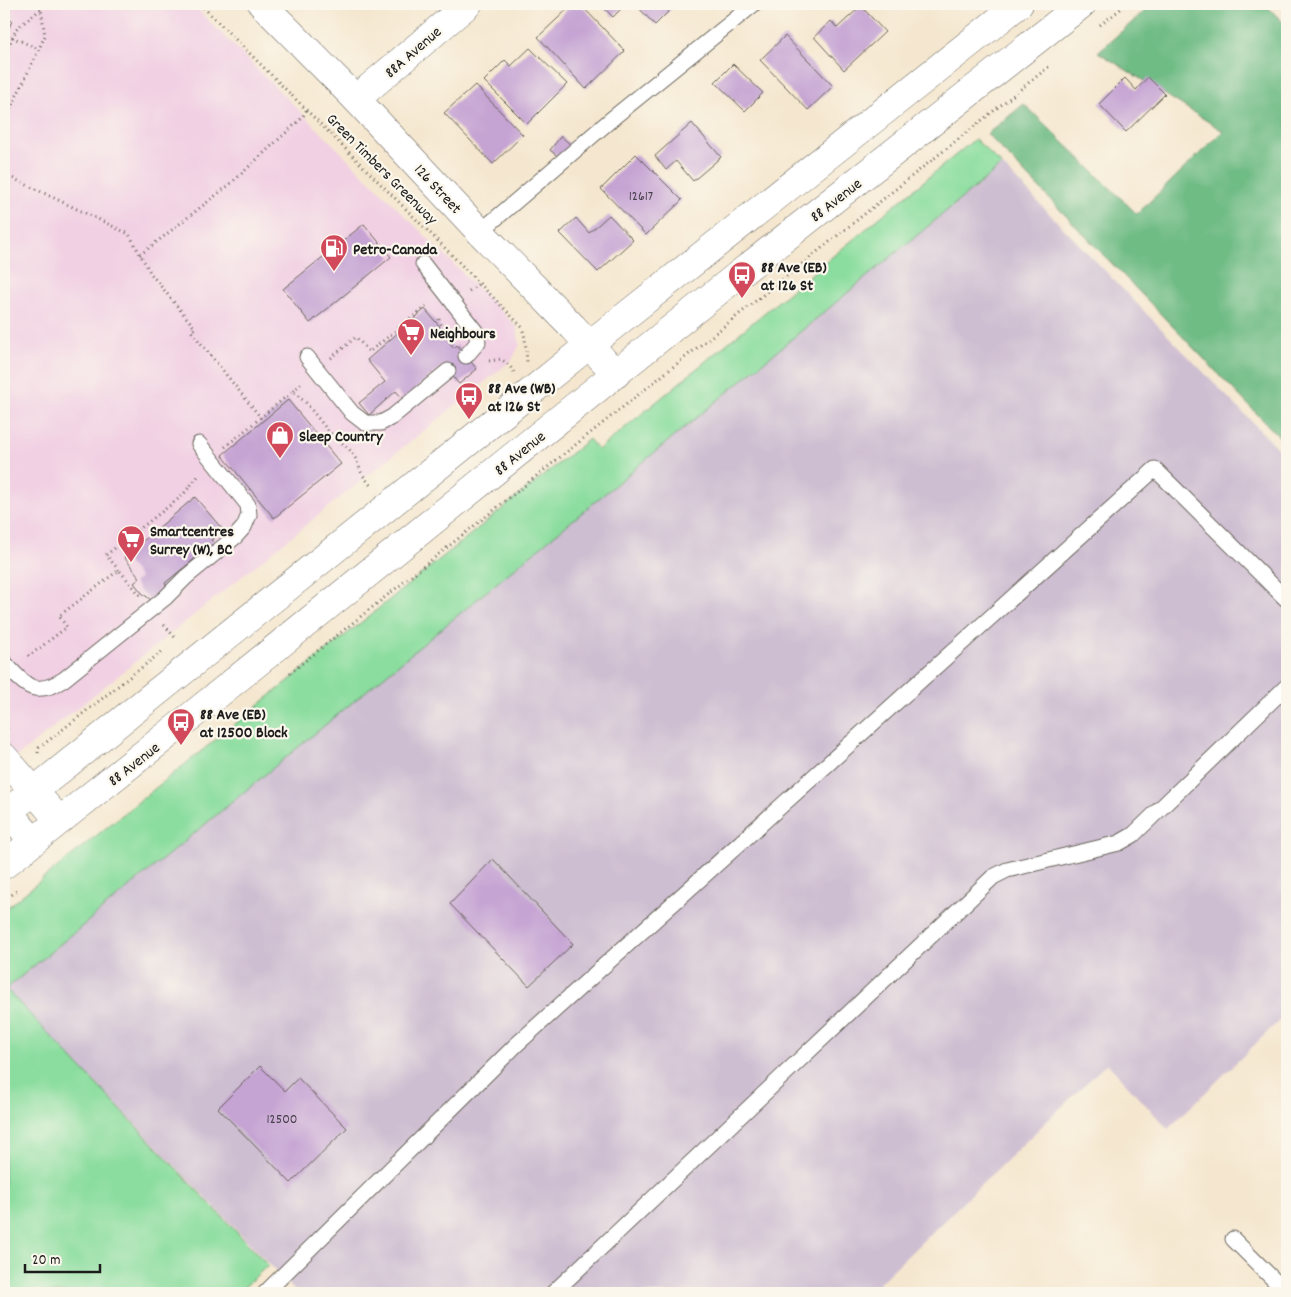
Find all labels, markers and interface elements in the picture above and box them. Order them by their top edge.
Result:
street label: 88A Avenue [380,22,447,84]
street label: Green Timbers Greenway [320,109,443,231]
street label: 126 Street [408,160,466,220]
street label: 88 Avenue [806,173,867,229]
house number: 12617 [629,187,653,207]
fuel station icon: Petro-Canada [319,233,349,272]
place label: Petro-Canada [353,239,439,262]
place label: 88 Ave (EB) at 126 St [761,257,826,298]
bus stop icon: 88 Ave (EB) at 126 St [727,260,757,299]
supermarket icon: Neighbours [396,317,426,356]
place label: Neighbours [430,323,496,346]
place label: 88 Ave (WB) at 126 St [488,378,555,419]
bus stop icon: 88 Ave (WB) at 126 St [454,381,484,420]
shop icon: Sleep Country [265,420,295,459]
place label: Sleep Country [299,426,384,449]
street label: 88 Avenue [490,426,551,482]
place label: Smartcentres Surrey (W), BC [150,521,234,562]
supermarket icon: Smartcentres Surrey (W), BC [116,524,146,563]
place label: 88 Ave (EB) at 12500 Block [200,704,288,745]
bus stop icon: 88 Ave (EB) at 12500 Block [166,707,196,746]
street label: 88 Avenue [104,737,165,793]
house number: 12500 [267,1110,297,1130]
scale bar [25,1242,100,1274]
text: 20 m [32,1250,60,1272]

